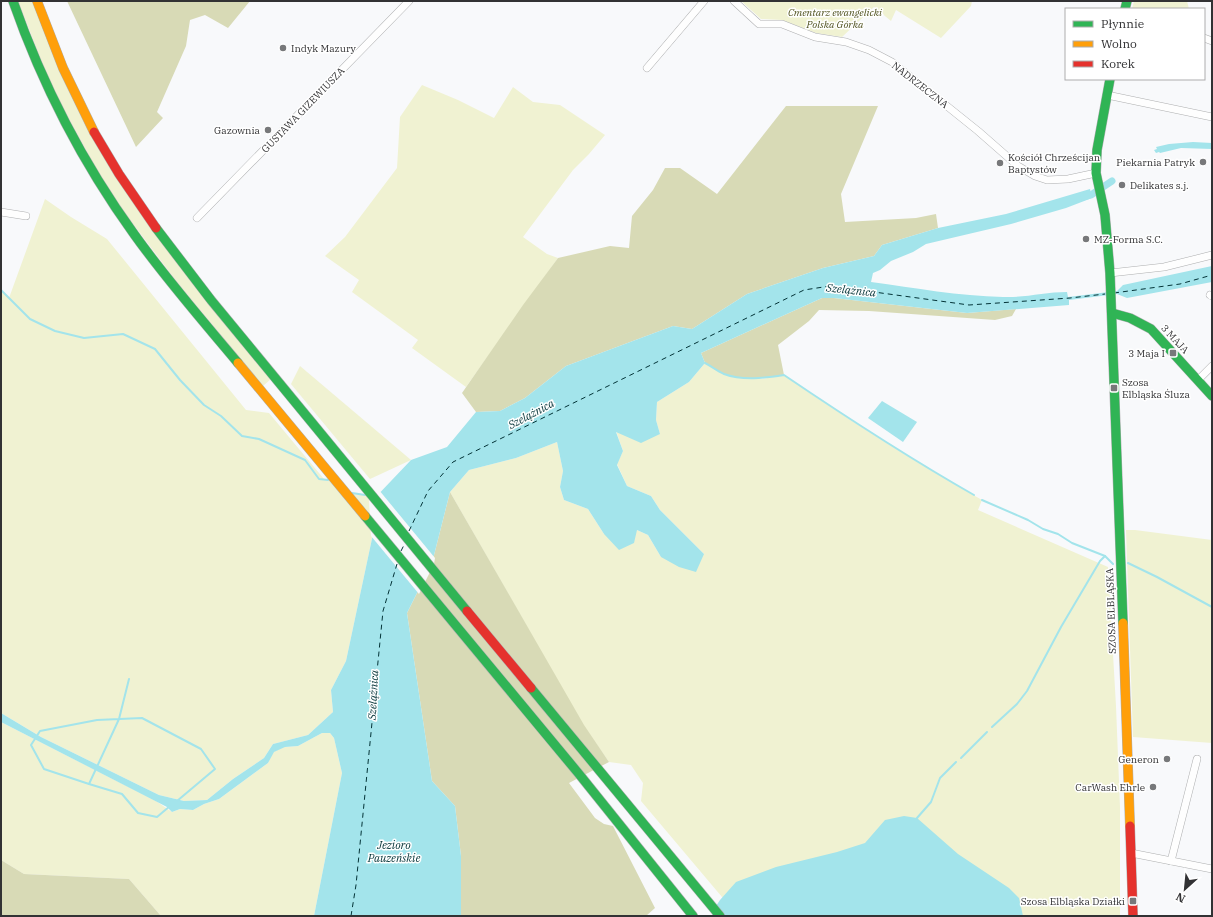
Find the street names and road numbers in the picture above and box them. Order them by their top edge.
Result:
street label: NADRZECZNA [889,59,951,111]
street label: GUSTAWA GIZEWIUSZA [259,64,347,156]
street label: 3 MAJA [1158,322,1192,356]
street label: SZOSA ELBLĄSKA [1103,568,1119,654]

